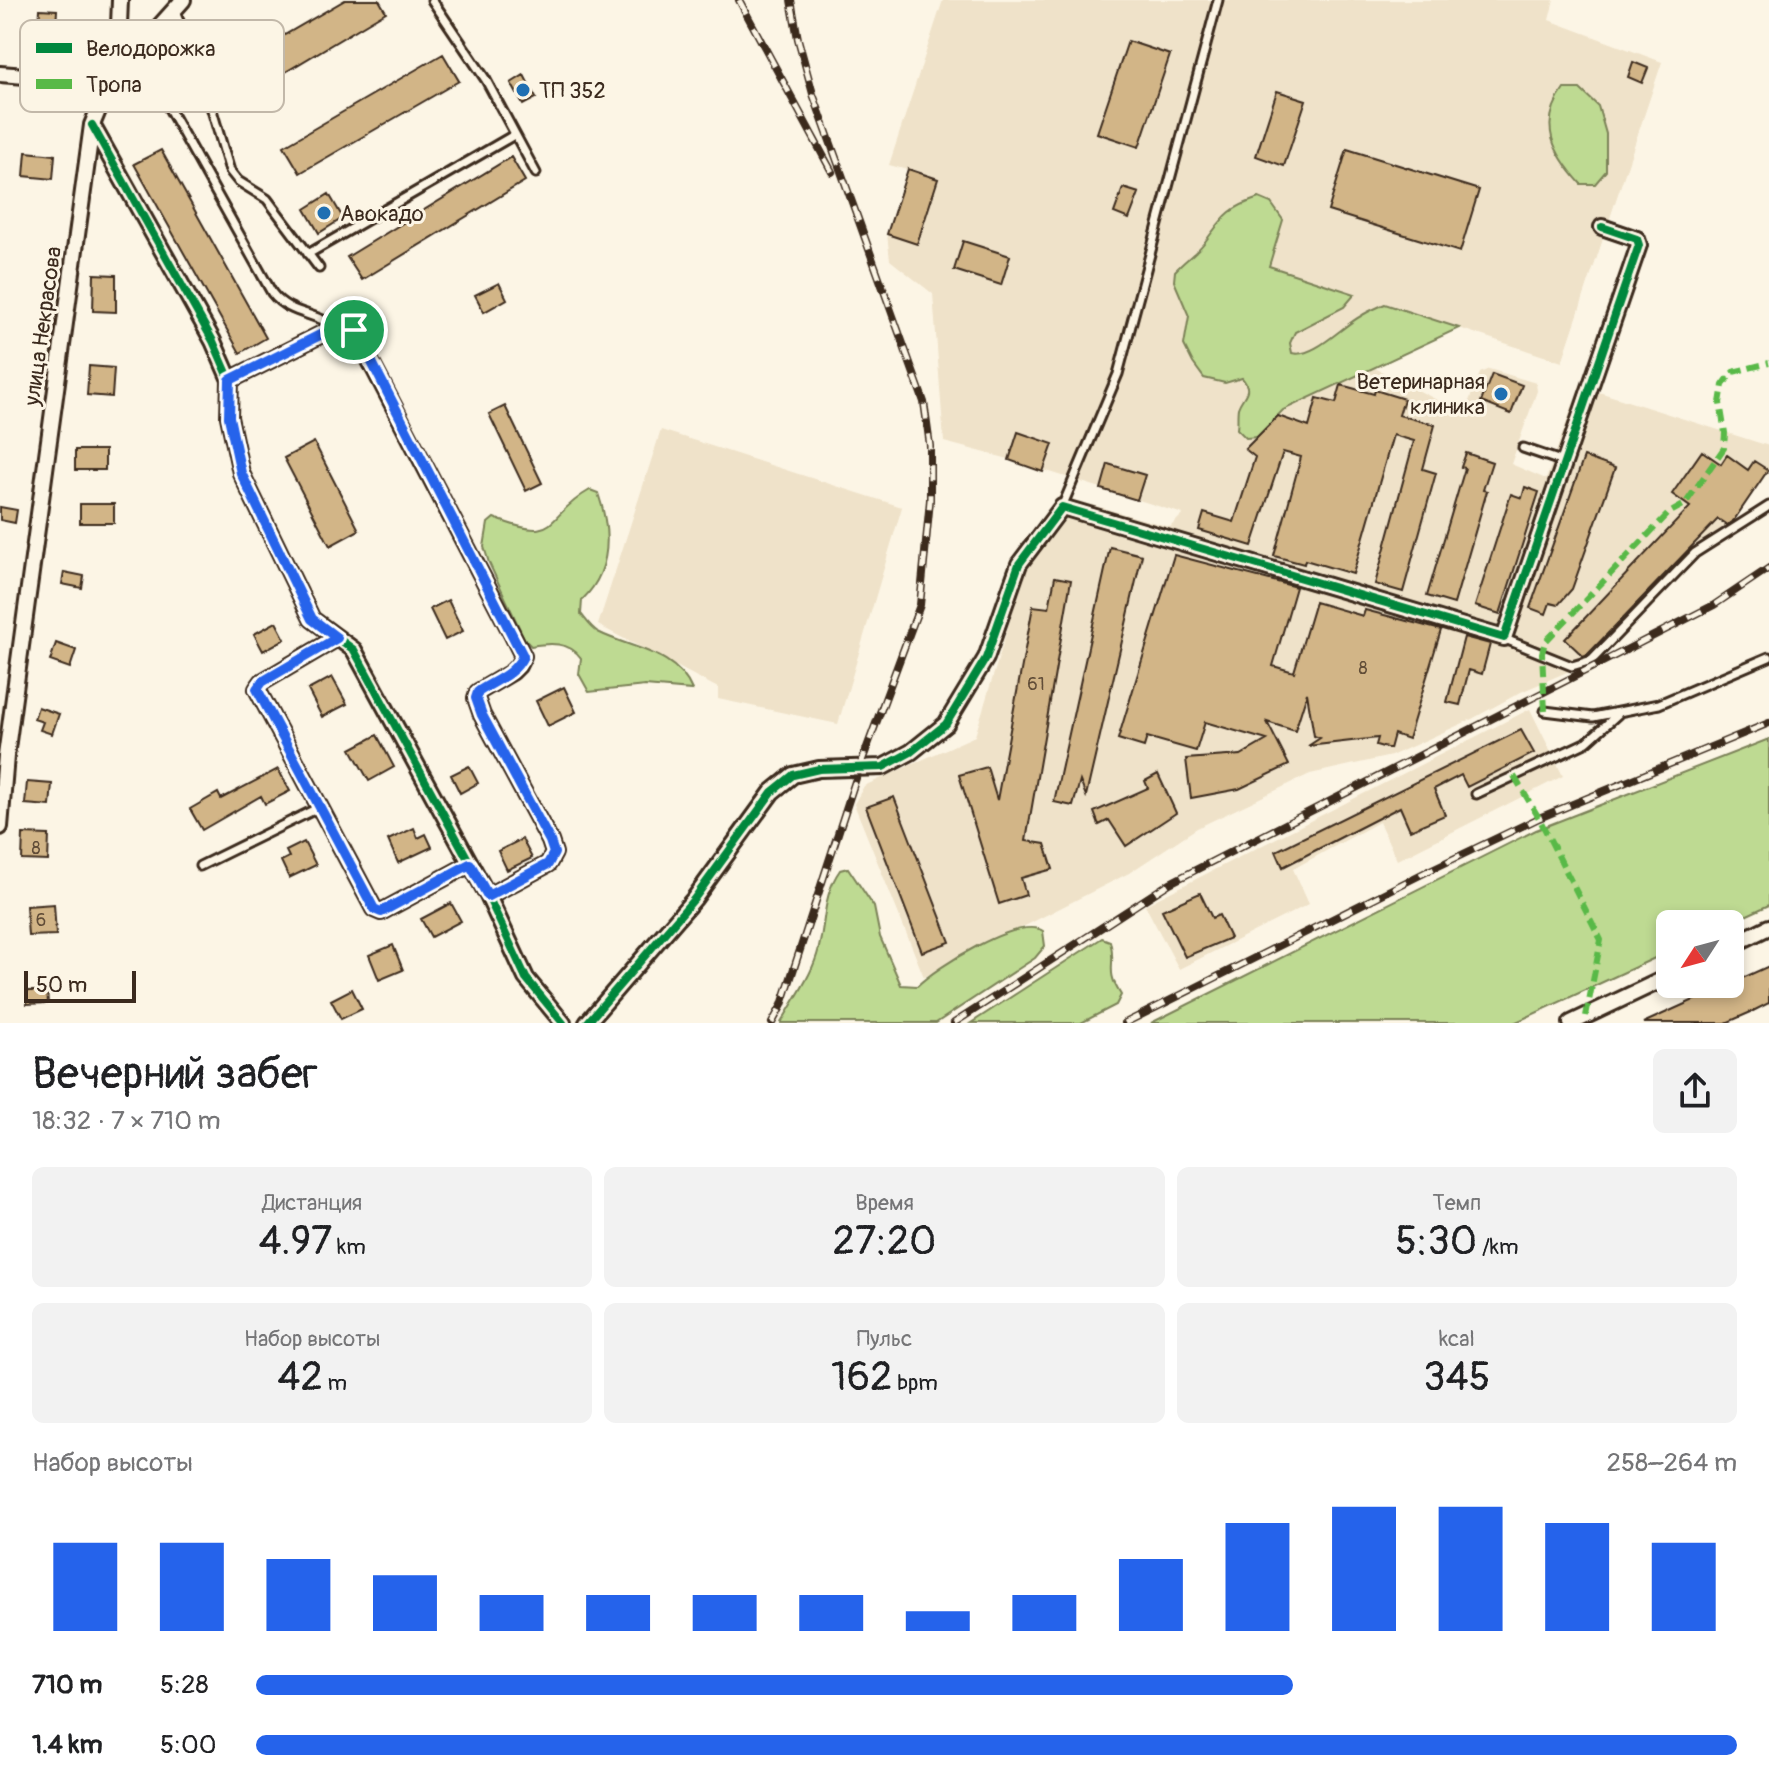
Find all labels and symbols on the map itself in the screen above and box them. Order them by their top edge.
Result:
legend [20,20,284,112]
text: Велодорожка [86,35,216,63]
text: Тропа [86,71,142,99]
place label: ТП 352 [539,77,606,105]
marker: ТП 352 [514,81,532,99]
place label: Авокадо [340,200,424,228]
marker: Авокадо [315,204,333,222]
street label: улица Некрасова [18,245,68,408]
pin [320,296,388,364]
place label: Ветеринарная клиника [1357,368,1485,421]
marker: Ветеринарная клиника [1492,385,1510,403]
house number: 8 [1358,657,1368,680]
house number: 61 [1027,673,1045,696]
house number: 8 [31,837,41,860]
house number: 6 [36,909,46,932]
north arrow [1656,910,1744,998]
scale bar [24,967,136,1003]

